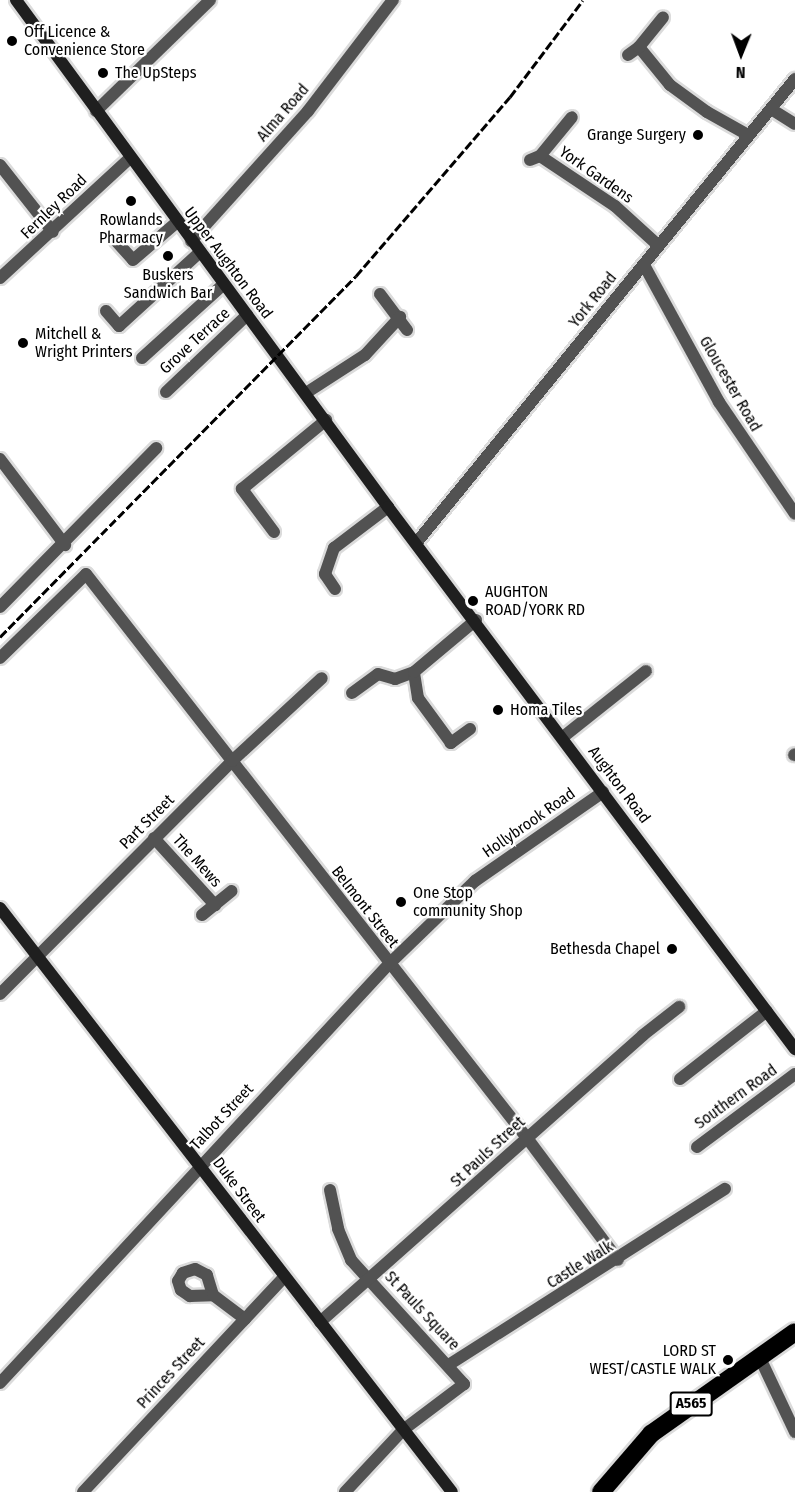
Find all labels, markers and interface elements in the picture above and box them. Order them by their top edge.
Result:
place label: Off Licence & Convenience Store [24,22,145,60]
north arrow [711,24,771,84]
marker: Off Licence & Convenience Store [5,34,19,48]
place label: The UpSteps [115,63,197,83]
text: N [736,63,746,82]
marker: The UpSteps [96,66,110,80]
street label: Alma Road [253,80,313,146]
place label: Grange Surgery [587,125,686,145]
marker: Grange Surgery [691,128,705,142]
street label: York Gardens [555,142,637,208]
street label: Fernley Road [17,171,91,243]
marker: Rowlands Pharmacy [124,194,138,208]
street label: Upper Aughton Road [180,203,276,323]
place label: Rowlands Pharmacy [99,210,163,248]
marker: Buskers Sandwich Bar [161,249,175,263]
place label: Buskers Sandwich Bar [124,265,212,303]
street label: York Road [565,269,621,331]
street label: Grove Terrace [156,304,234,378]
place label: Mitchell & Wright Printers [35,324,133,362]
street label: Gloucester Road [695,333,765,435]
marker: Mitchell & Wright Printers [16,336,30,350]
place label: AUGHTON ROAD/YORK RD [485,582,585,620]
marker: AUGHTON ROAD/YORK RD [466,594,480,608]
place label: Homa Tiles [510,700,582,720]
marker: Homa Tiles [491,703,505,717]
street label: Aughton Road [584,743,654,827]
street label: Hollybrook Road [479,784,579,862]
street label: Part Street [116,791,178,853]
street label: The Mews [168,831,226,891]
street label: Belmont Street [327,862,403,952]
place label: One Stop community Shop [413,883,523,921]
marker: One Stop community Shop [394,895,408,909]
place label: Bethesda Chapel [550,939,660,959]
marker: Bethesda Chapel [665,942,679,956]
street label: Southern Road [691,1061,781,1133]
street label: Talbot Street [186,1080,258,1154]
street label: St Pauls Street [447,1113,529,1191]
street label: Duke Street [208,1154,270,1226]
street label: Castle Walk [543,1237,617,1293]
street label: St Pauls Square [380,1267,464,1355]
street label: Princes Street [133,1333,209,1413]
place label: LORD ST WEST/CASTLE WALK [589,1341,716,1379]
marker: LORD ST WEST/CASTLE WALK [721,1353,735,1367]
road number: A565 [668,1392,714,1416]

